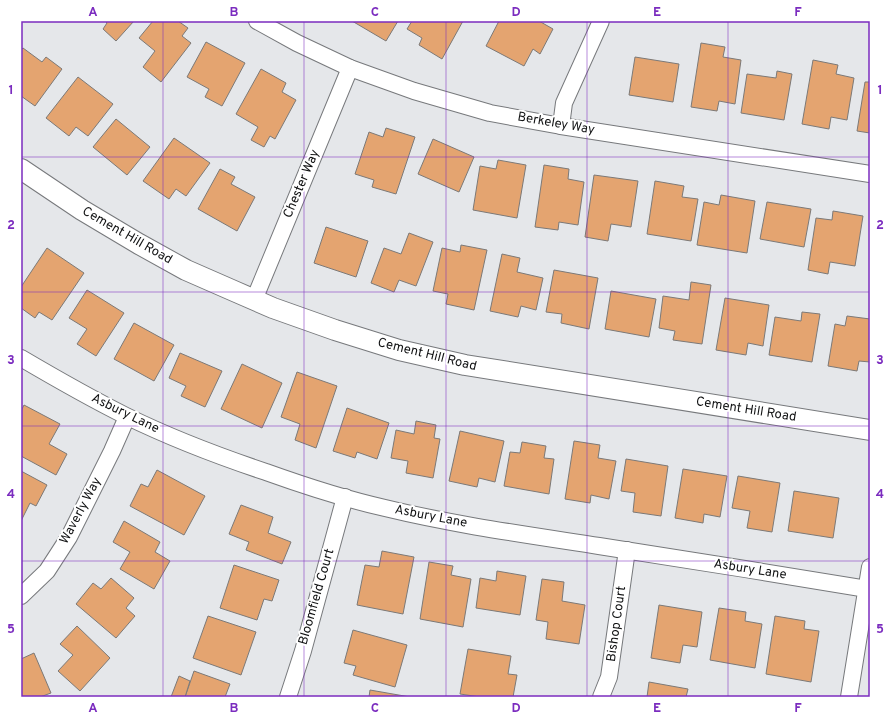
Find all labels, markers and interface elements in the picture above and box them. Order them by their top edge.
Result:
text: A [88,5,98,21]
text: B [230,5,239,21]
text: C [371,5,379,21]
text: D [511,5,521,21]
text: E [653,5,661,21]
text: F [794,5,802,21]
text: 1 [8,83,14,99]
text: 1 [877,83,883,99]
street label: Berkeley Way [516,109,596,139]
street label: Chester Way [280,147,324,221]
street label: Cement Hill Road [79,204,175,268]
text: 2 [7,218,15,234]
text: 2 [876,218,884,234]
street label: Cement Hill Road [376,335,478,375]
text: 3 [7,353,15,369]
text: 3 [876,353,884,369]
street label: Asbury Lane [88,391,162,437]
street label: Cement Hill Road [695,394,797,426]
street label: Waverly Way [57,475,105,547]
text: 4 [7,487,15,503]
text: 4 [876,487,884,503]
street label: Asbury Lane [393,502,469,532]
street label: Bloomfield Court [296,547,338,647]
street label: Asbury Lane [712,556,788,584]
street label: Bishop Court [604,585,630,663]
text: 5 [7,622,15,638]
text: 5 [876,622,884,638]
text: A [88,701,98,717]
text: B [230,701,239,717]
text: C [371,701,379,717]
text: D [511,701,521,717]
text: E [653,701,661,717]
text: F [794,701,802,717]

